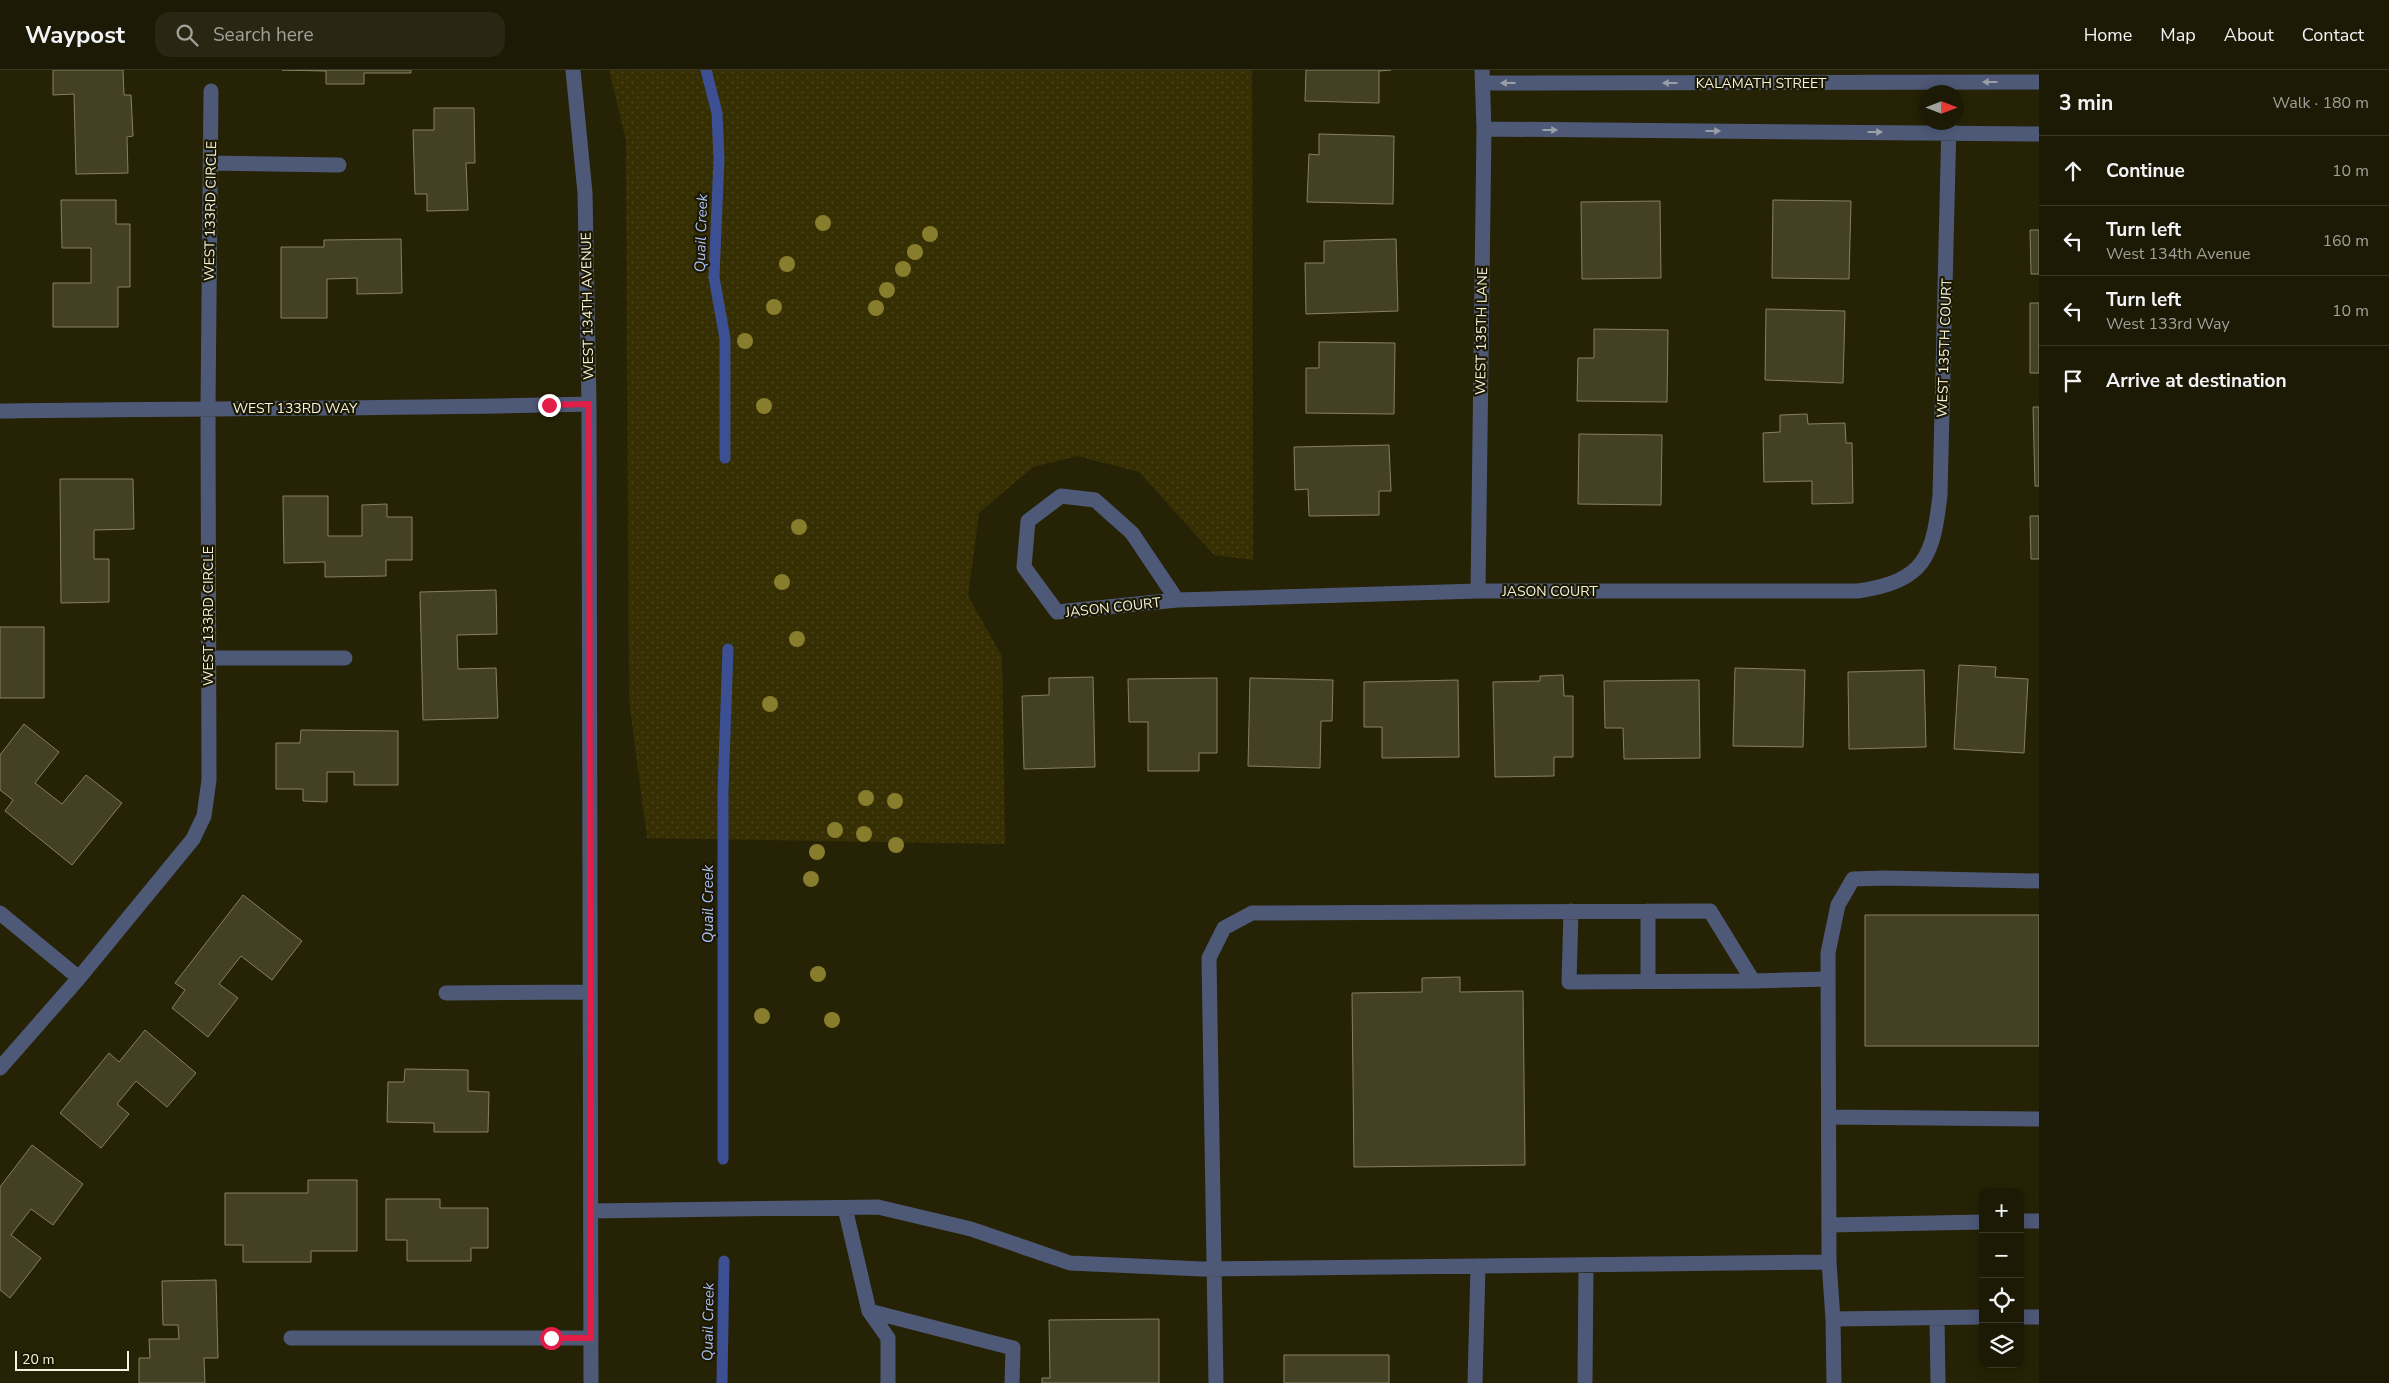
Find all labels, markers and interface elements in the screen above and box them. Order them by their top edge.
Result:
search box [155,12,505,57]
text: Waypost [25,19,125,51]
icon: search [173,21,201,49]
text: Search here [213,22,314,48]
text: Home [2084,23,2132,47]
text: Map [2160,23,2196,47]
text: About [2224,23,2274,47]
text: Contact [2302,23,2364,47]
street label: KALAMATH STREET [1696,74,1827,93]
one-way arrow [1982,78,1998,86]
one-way arrow [1500,79,1516,87]
one-way arrow [1662,79,1678,87]
north arrow [1919,85,1964,130]
text: 3 min [2059,89,2113,117]
text: Walk · 180 m [2273,92,2369,114]
one-way arrow [1542,126,1558,134]
one-way arrow [1705,127,1721,135]
one-way arrow [1867,129,1883,137]
street label: WEST 133RD CIRCLE [200,141,221,281]
icon: ahead [2059,157,2087,185]
text: Continue [2106,158,2185,184]
text: 10 m [2332,160,2369,182]
water label: Quail Creek [690,193,712,273]
text: Turn left [2106,217,2181,243]
icon: left [2059,227,2087,255]
text: 160 m [2322,230,2369,252]
street label: WEST 134TH AVENUE [577,232,598,380]
text: West 134th Avenue [2106,243,2251,265]
street label: WEST 135TH LANE [1471,267,1492,395]
street label: WEST 135TH COURT [1933,278,1956,418]
text: Turn left [2106,287,2181,313]
icon: left [2059,297,2087,325]
text: 10 m [2332,300,2369,322]
text: West 133rd Way [2106,313,2230,335]
icon: arrive [2059,367,2087,395]
text: Arrive at destination [2106,368,2287,394]
route end [538,394,561,417]
street label: WEST 133RD WAY [233,399,358,418]
street label: WEST 133RD CIRCLE [199,546,218,686]
street label: JASON COURT [1501,582,1598,601]
street label: JASON COURT [1064,593,1162,622]
water label: Quail Creek [698,864,718,943]
map controls [1979,1188,2024,1368]
button: + [1979,1188,2024,1233]
button: − [1979,1233,2024,1278]
button: locate [1979,1278,2024,1323]
water label: Quail Creek [697,1282,719,1361]
button: layers [1979,1323,2024,1368]
route start [540,1327,563,1350]
scale bar [15,1348,129,1371]
text: 20 m [22,1350,54,1369]

